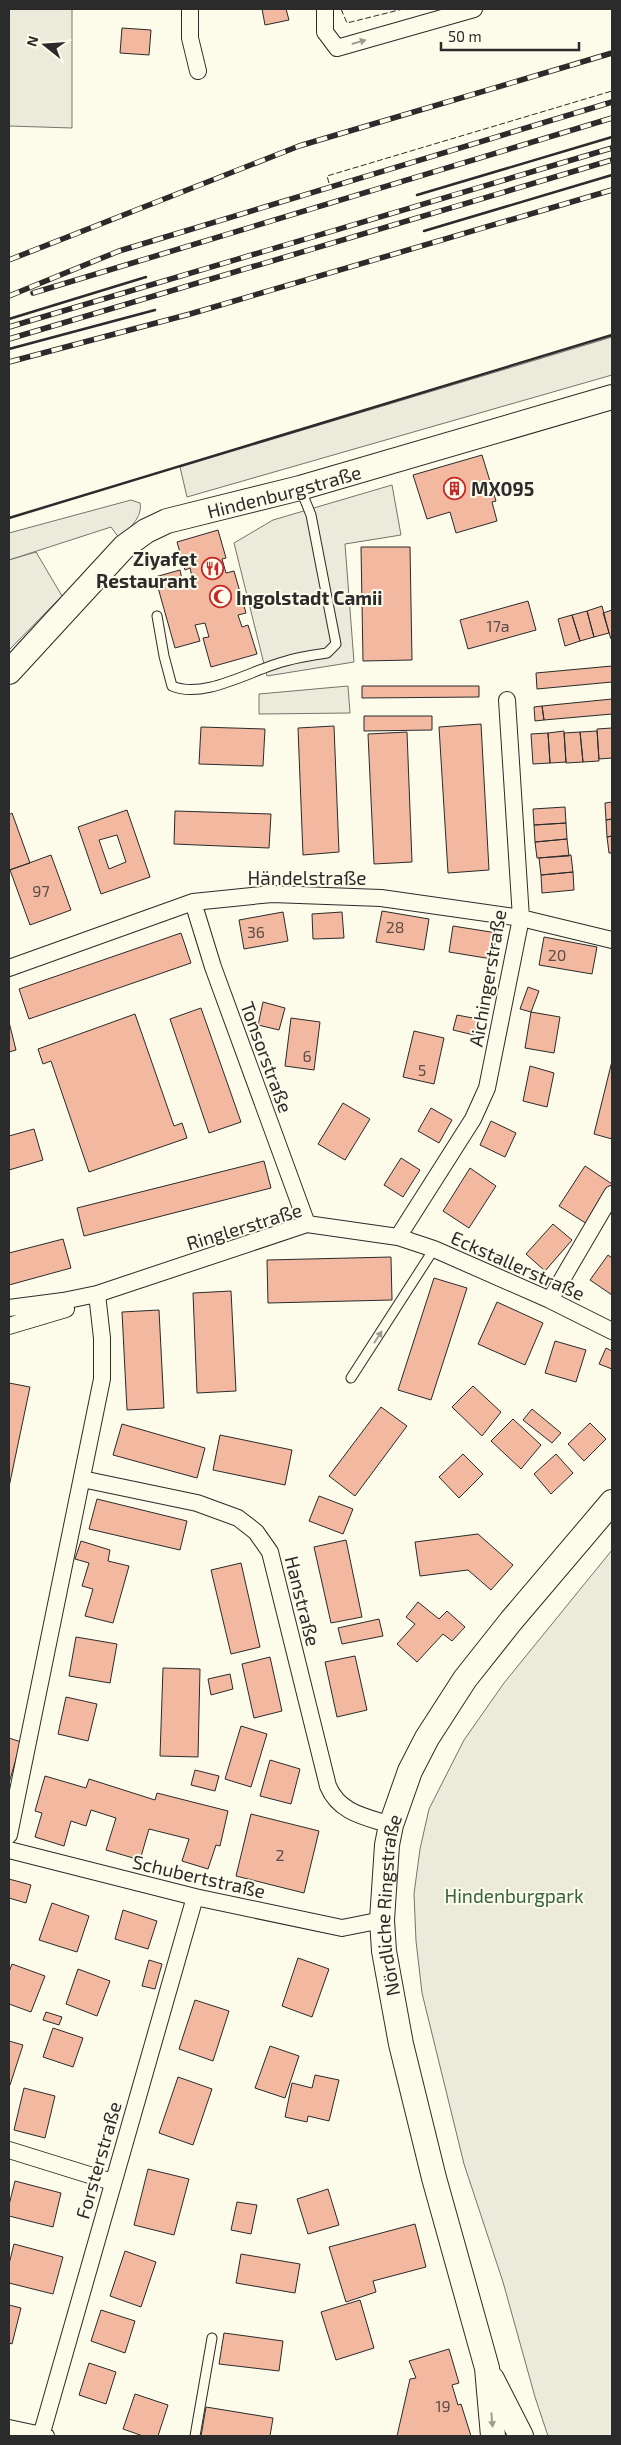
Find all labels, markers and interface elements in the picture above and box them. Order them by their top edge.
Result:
north arrow [20,20,70,70]
scale bar [441,20,578,52]
text: 50 m [448,27,482,45]
text: N [22,34,42,48]
one-way arrow [351,38,366,46]
street label: Hindenburgstraße [204,459,364,522]
building icon: MX095 [443,476,467,500]
place label: MX095 [471,477,534,500]
place label: Ziyafet Restaurant [96,547,197,592]
restaurant icon: Ziyafet Restaurant [201,557,225,581]
mosque icon: Ingolstadt Camii [208,585,232,609]
place label: Ingolstadt Camii [236,586,383,609]
house number: 17a [486,616,510,635]
street label: Händelstraße [248,866,366,889]
house number: 97 [32,881,50,900]
street label: Aichingerstraße [464,908,510,1048]
house number: 28 [386,917,404,936]
house number: 36 [247,922,265,941]
house number: 20 [548,945,566,964]
street label: Tonsorstraße [236,998,298,1116]
house number: 6 [302,1046,312,1065]
house number: 5 [418,1060,426,1079]
street label: Ringlerstraße [183,1198,305,1254]
street label: Eckstallerstraße [448,1225,588,1305]
one-way arrow [373,1330,382,1343]
street label: Hanstraße [281,1554,325,1648]
street label: Nördliche Ringstraße [370,1811,406,1998]
house number: 2 [276,1845,285,1864]
street label: Schubertstraße [130,1850,268,1902]
park label: Hindenburgpark [444,1884,584,1907]
street label: Forsterstraße [70,2099,126,2221]
house number: 19 [435,2396,451,2415]
one-way arrow [488,2412,496,2428]

